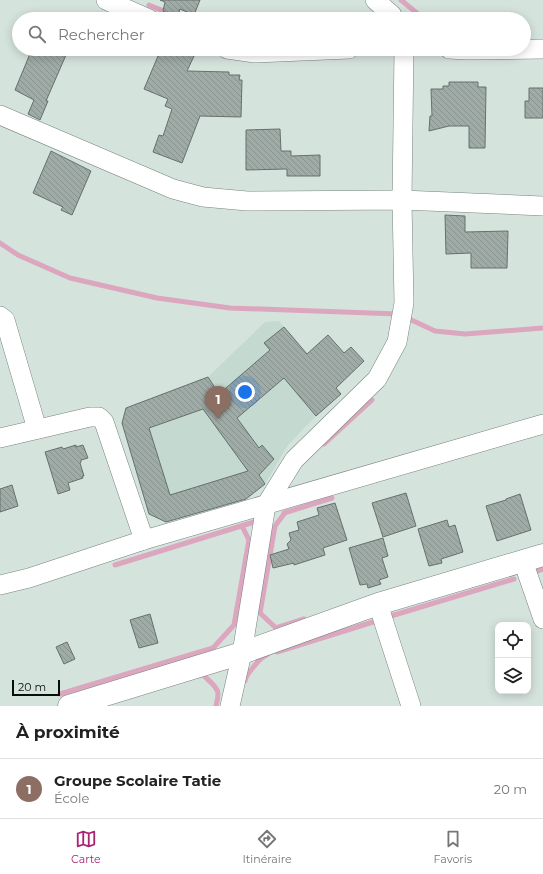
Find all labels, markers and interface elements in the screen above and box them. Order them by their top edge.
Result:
search box [12,12,531,56]
icon: search [26,23,48,45]
text: Rechercher [58,25,145,44]
your location [235,382,255,402]
pin: 1 [205,386,231,419]
map controls [495,622,531,694]
button: locate [495,622,531,658]
button: layers [495,658,531,694]
scale bar [12,678,60,697]
text: 20 m [18,680,46,694]
text: À proximité [16,722,120,742]
text: Groupe Scolaire Tatie [54,771,221,790]
text: 1 [26,781,32,797]
text: 20 m [494,781,527,797]
text: École [54,790,89,806]
tab: Carte [71,828,101,866]
tab: Itinéraire [243,828,292,866]
tab: Favoris [434,828,472,866]

